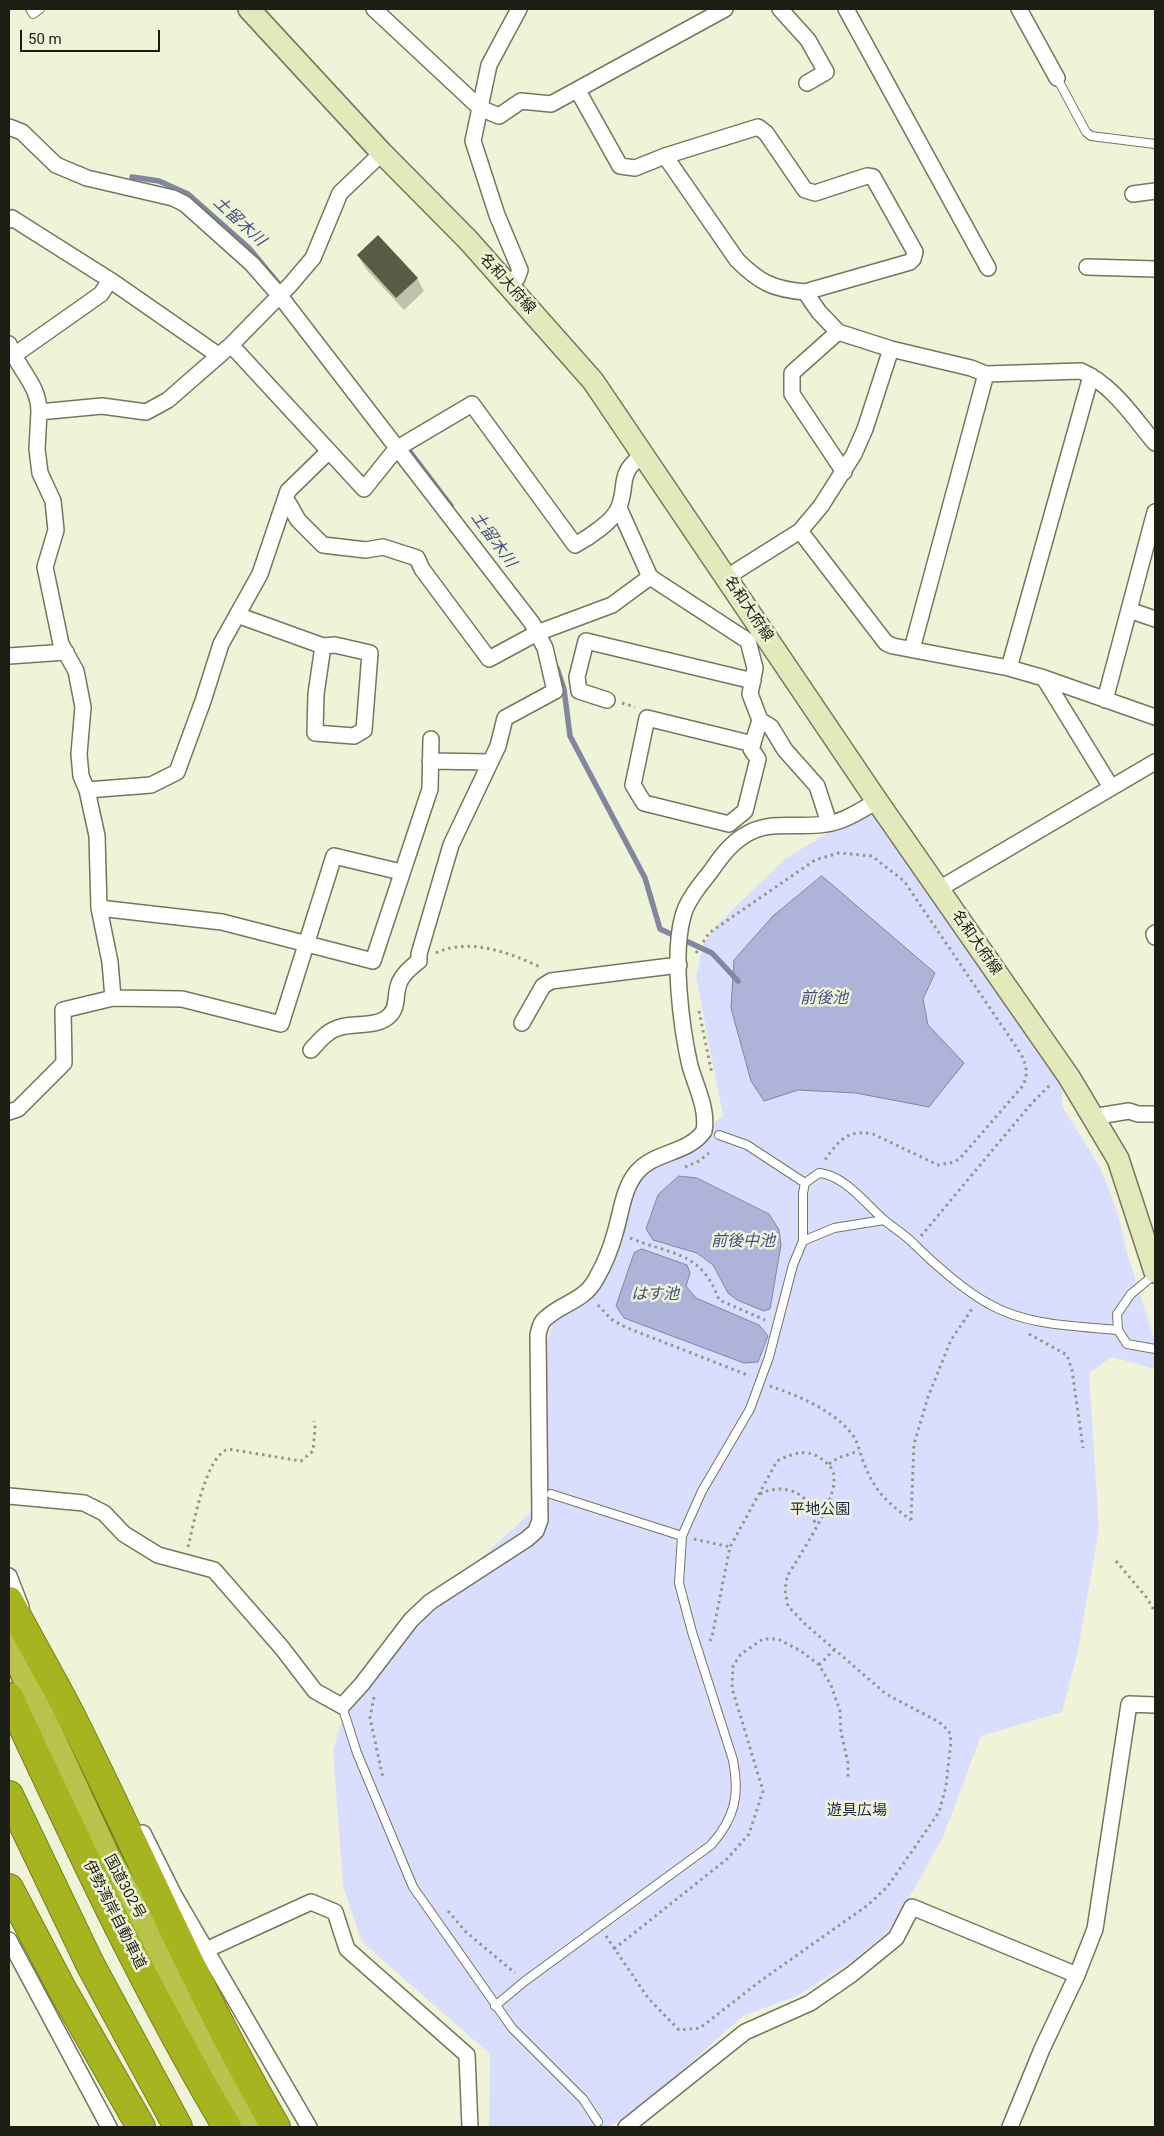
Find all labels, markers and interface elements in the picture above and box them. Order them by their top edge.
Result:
scale bar [22,20,162,52]
text: 50 m [28,30,62,48]
water label: 土留木川 [209,193,269,251]
street label: 名和大府線 [475,250,539,318]
water label: 土留木川 [466,508,520,572]
street label: 名和大府線 [720,573,776,645]
street label: 名和大府線 [947,907,1005,979]
water label: 前後池 [800,989,848,1009]
water label: 前後中池 [711,1232,775,1252]
water label: はす池 [631,1285,679,1305]
park label: 平地公園 [790,1501,850,1519]
park label: 遊具広場 [827,1802,887,1820]
street label: 国道302号 [100,1852,148,1922]
street label: 伊勢湾岸自動車道 [79,1857,149,1973]

